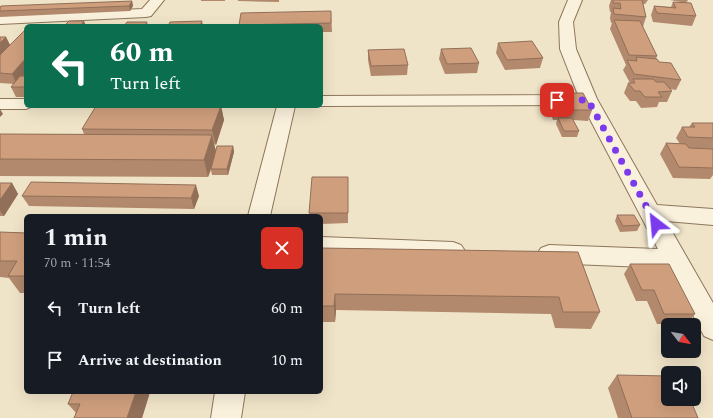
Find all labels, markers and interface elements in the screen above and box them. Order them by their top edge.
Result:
text: 60 m [110,31,174,74]
icon: left [44,40,96,92]
text: Turn left [110,70,181,97]
pin [540,83,574,117]
icon: arrive [546,89,568,111]
position arrow [635,203,677,245]
text: 1 min [44,220,108,256]
button: close [261,227,303,269]
text: 70 m · 11:54 [44,253,110,273]
icon: left [44,297,66,319]
text: Turn left [78,297,140,320]
text: 60 m [271,297,303,320]
north arrow [661,318,701,358]
map controls [661,318,701,406]
icon: arrive [44,349,66,371]
text: Arrive at destination [78,349,222,372]
text: 10 m [271,349,303,372]
button: sound [661,366,701,406]

